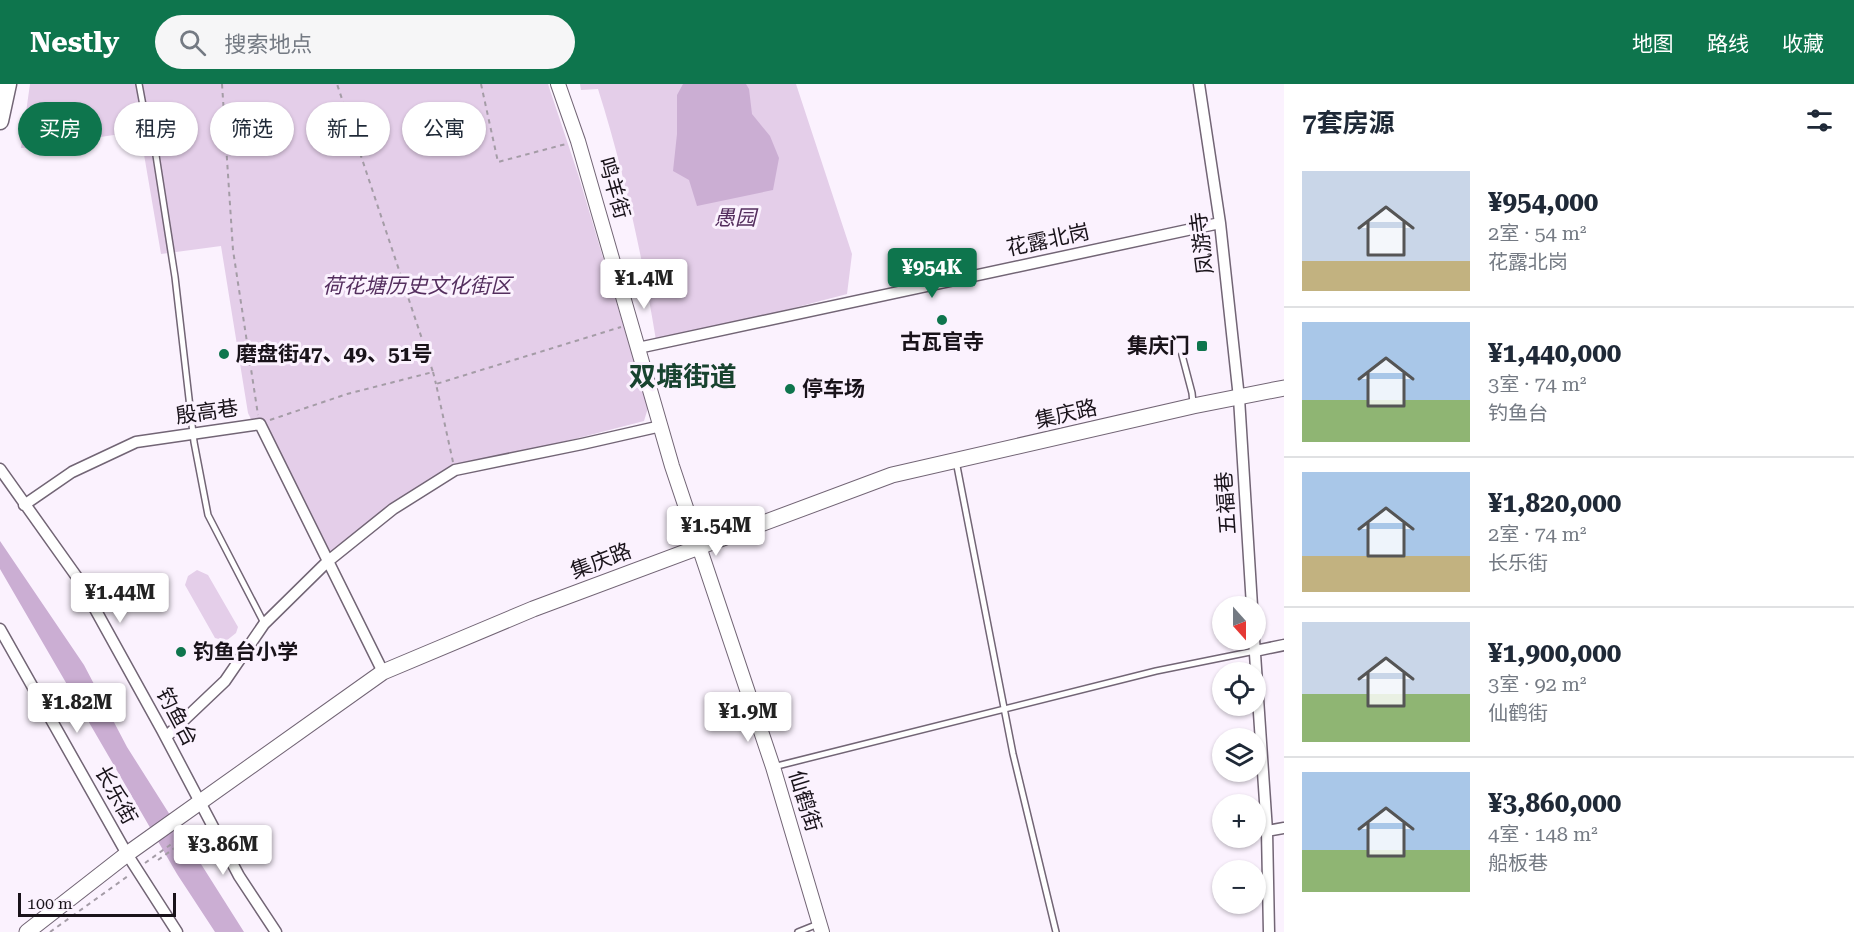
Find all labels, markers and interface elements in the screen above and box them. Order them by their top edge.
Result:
search box [155,15,575,69]
text: Nestly [30,26,119,59]
icon: search [176,26,209,59]
text: 搜索地点 [224,32,312,57]
text: 地图 [1632,32,1674,56]
text: 路线 [1707,32,1749,56]
text: 收藏 [1782,32,1824,56]
chip: 买房 [18,102,102,156]
chip: 租房 [114,102,198,156]
chip: 筛选 [210,102,294,156]
chip: 新上 [306,102,390,156]
chip: 公寓 [402,102,486,156]
icon: filters [1803,104,1836,137]
text: 7套房源 [1302,108,1395,138]
street label: 鸣羊街 [594,154,634,222]
text: ¥954,000 [1488,187,1598,217]
icon: home [1350,195,1422,267]
park label: 愚园 [714,206,759,230]
street label: 凤游寺 [1186,210,1218,276]
street label: 花露北岗 [1004,220,1092,260]
text: 2室 · 54 m² [1488,221,1587,245]
pin: ¥954K [890,248,974,299]
text: 花露北岗 [1488,250,1568,274]
text: ¥954K [902,255,962,279]
pin: ¥1.4M [602,259,686,310]
text: ¥1.4M [614,266,674,290]
park label: 荷花塘历史文化街区 [323,274,514,298]
marker: 古瓦官寺 [935,313,949,327]
place label: 古瓦官寺 [900,330,984,354]
place label: 集庆门 [1127,334,1190,358]
text: ¥1,440,000 [1488,338,1621,368]
marker: 集庆门 [1195,339,1209,353]
place label: 磨盘街47、49、51号 [236,342,433,366]
icon: home [1350,346,1422,418]
marker: 磨盘街47、49、51号 [217,347,231,361]
district label: 双塘街道 [629,361,737,393]
text: 3室 · 74 m² [1488,372,1587,396]
place label: 停车场 [802,377,865,401]
marker: 停车场 [783,382,797,396]
street label: 集庆路 [1033,395,1099,433]
street label: 殷高巷 [174,396,240,428]
text: 钓鱼台 [1488,401,1548,425]
street label: 五福巷 [1212,471,1240,535]
text: ¥1,820,000 [1488,488,1621,518]
icon: home [1350,496,1422,568]
pin: ¥1.54M [667,506,765,557]
text: ¥1.54M [681,513,751,537]
text: 2室 · 74 m² [1488,522,1587,546]
street label: 集庆路 [567,539,635,583]
text: 长乐街 [1488,551,1548,575]
pin: ¥1.44M [71,573,169,624]
text: ¥1.44M [85,580,155,604]
north arrow [1212,596,1266,650]
map controls [1212,596,1266,914]
text: ¥1,900,000 [1488,638,1621,668]
place label: 钓鱼台小学 [193,640,298,664]
marker: 钓鱼台小学 [174,645,188,659]
icon: home [1350,646,1422,718]
button: locate [1212,662,1266,716]
text: 3室 · 92 m² [1488,672,1587,696]
pin: ¥1.82M [28,683,126,734]
street label: 钓鱼台 [152,684,202,750]
text: ¥1.82M [42,690,112,714]
pin: ¥1.9M [706,692,790,743]
text: ¥1.9M [718,699,778,723]
text: 仙鹤街 [1488,701,1548,725]
button: layers [1212,728,1266,782]
street label: 长乐街 [90,762,142,828]
street label: 仙鹤街 [784,767,826,835]
text: ¥3,860,000 [1488,788,1621,818]
button: + [1212,794,1266,848]
icon: home [1350,796,1422,868]
text: 4室 · 148 m² [1488,822,1598,846]
pin: ¥3.86M [174,825,272,876]
text: ¥3.86M [188,832,258,856]
text: 船板巷 [1488,851,1548,875]
button: − [1212,860,1266,914]
scale bar [18,890,176,918]
text: 100 m [27,894,73,913]

